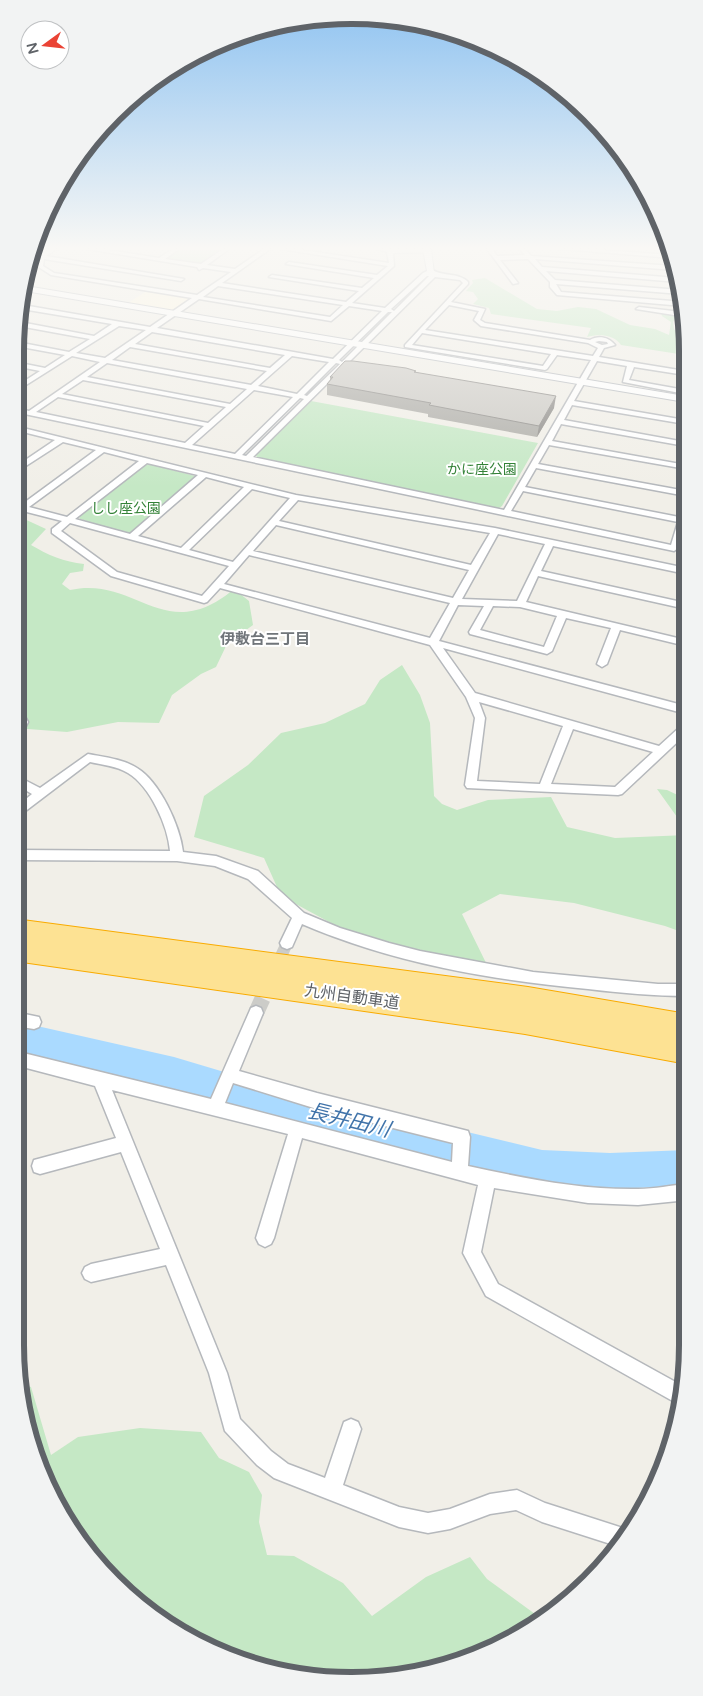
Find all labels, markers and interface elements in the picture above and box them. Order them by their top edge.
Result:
north arrow [20,20,70,70]
text: N [23,41,43,56]
park label: かに座公園 [447,461,517,478]
park label: しし座公園 [91,500,161,517]
district label: 伊敷台三丁目 [220,630,310,648]
street label: 九州自動車道 [303,980,401,1014]
water label: 長井田川 [305,1098,395,1143]

